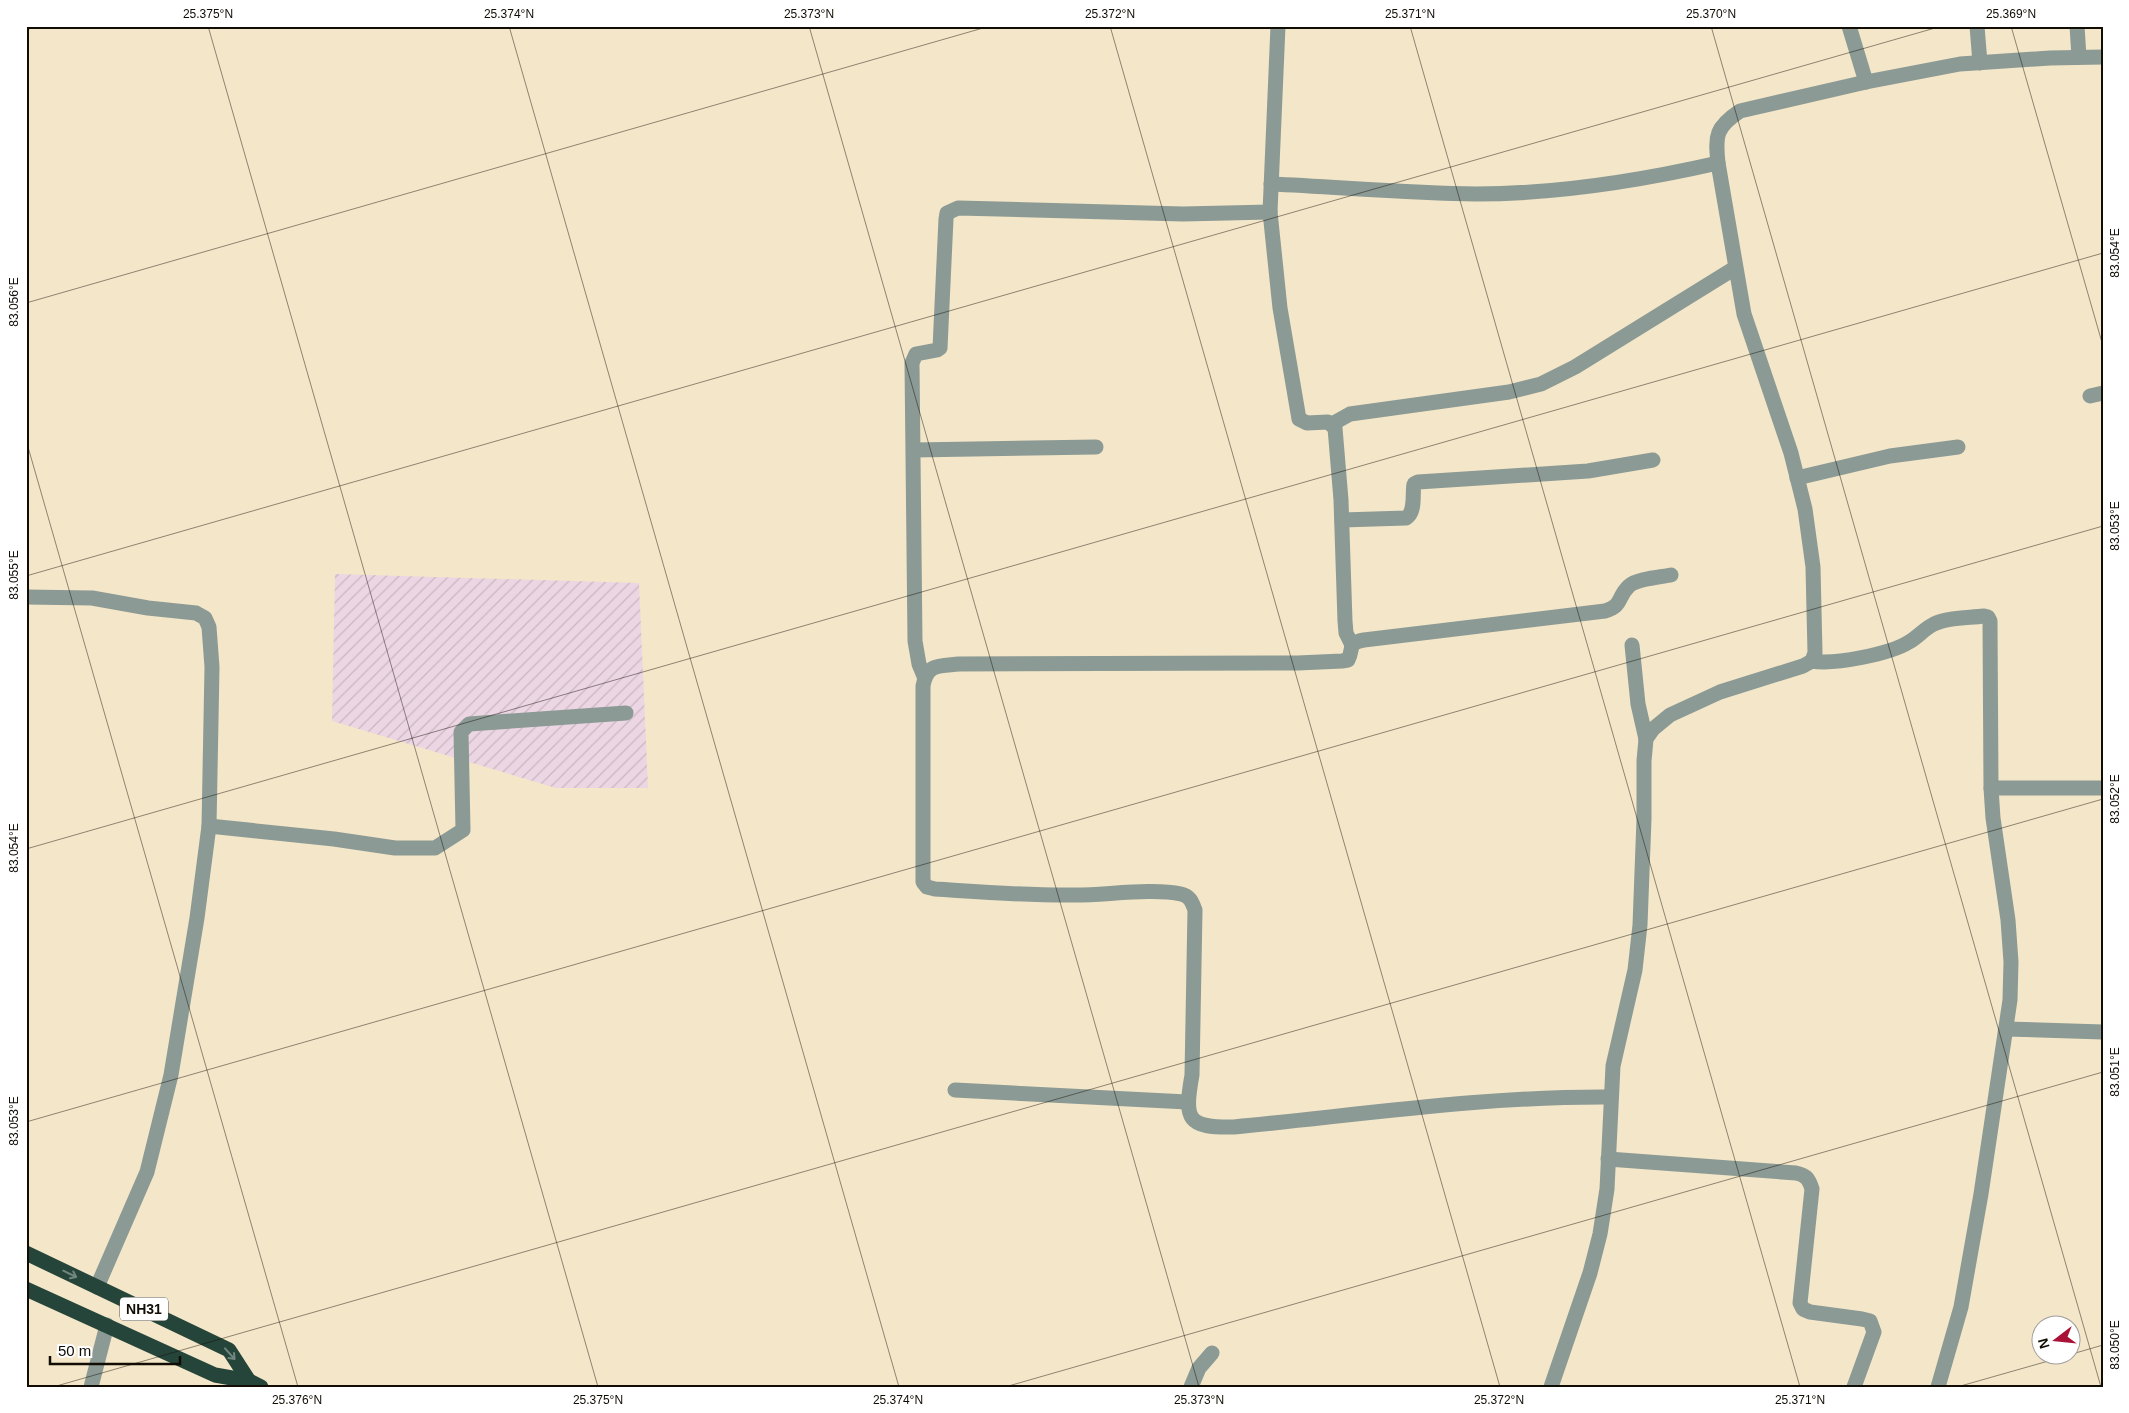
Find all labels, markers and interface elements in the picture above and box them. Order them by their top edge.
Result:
text: 25.375°N [183,7,233,21]
text: 25.374°N [484,7,534,21]
text: 25.373°N [784,7,834,21]
text: 25.372°N [1085,7,1135,21]
text: 25.371°N [1385,7,1435,21]
text: 25.370°N [1686,7,1736,21]
text: 25.369°N [1986,7,2036,21]
text: 83.054°E [2108,228,2122,278]
text: 83.056°E [7,277,21,327]
text: 83.053°E [2108,501,2122,551]
text: 83.055°E [7,550,21,600]
text: 83.052°E [2108,774,2122,824]
text: 83.054°E [7,823,21,873]
text: 83.051°E [2108,1047,2122,1097]
text: 83.053°E [7,1096,21,1146]
one-way arrow [62,1270,77,1279]
road number: NH31 [120,1298,168,1320]
north arrow [2032,1316,2082,1366]
text: 83.050°E [2108,1320,2122,1370]
scale bar [50,1333,180,1365]
text: N [2034,1337,2053,1351]
text: 50 m [58,1342,91,1359]
one-way arrow [224,1348,236,1361]
text: 25.376°N [272,1393,322,1407]
text: 25.375°N [573,1393,623,1407]
text: 25.374°N [873,1393,923,1407]
text: 25.373°N [1174,1393,1224,1407]
text: 25.372°N [1474,1393,1524,1407]
text: 25.371°N [1775,1393,1825,1407]

